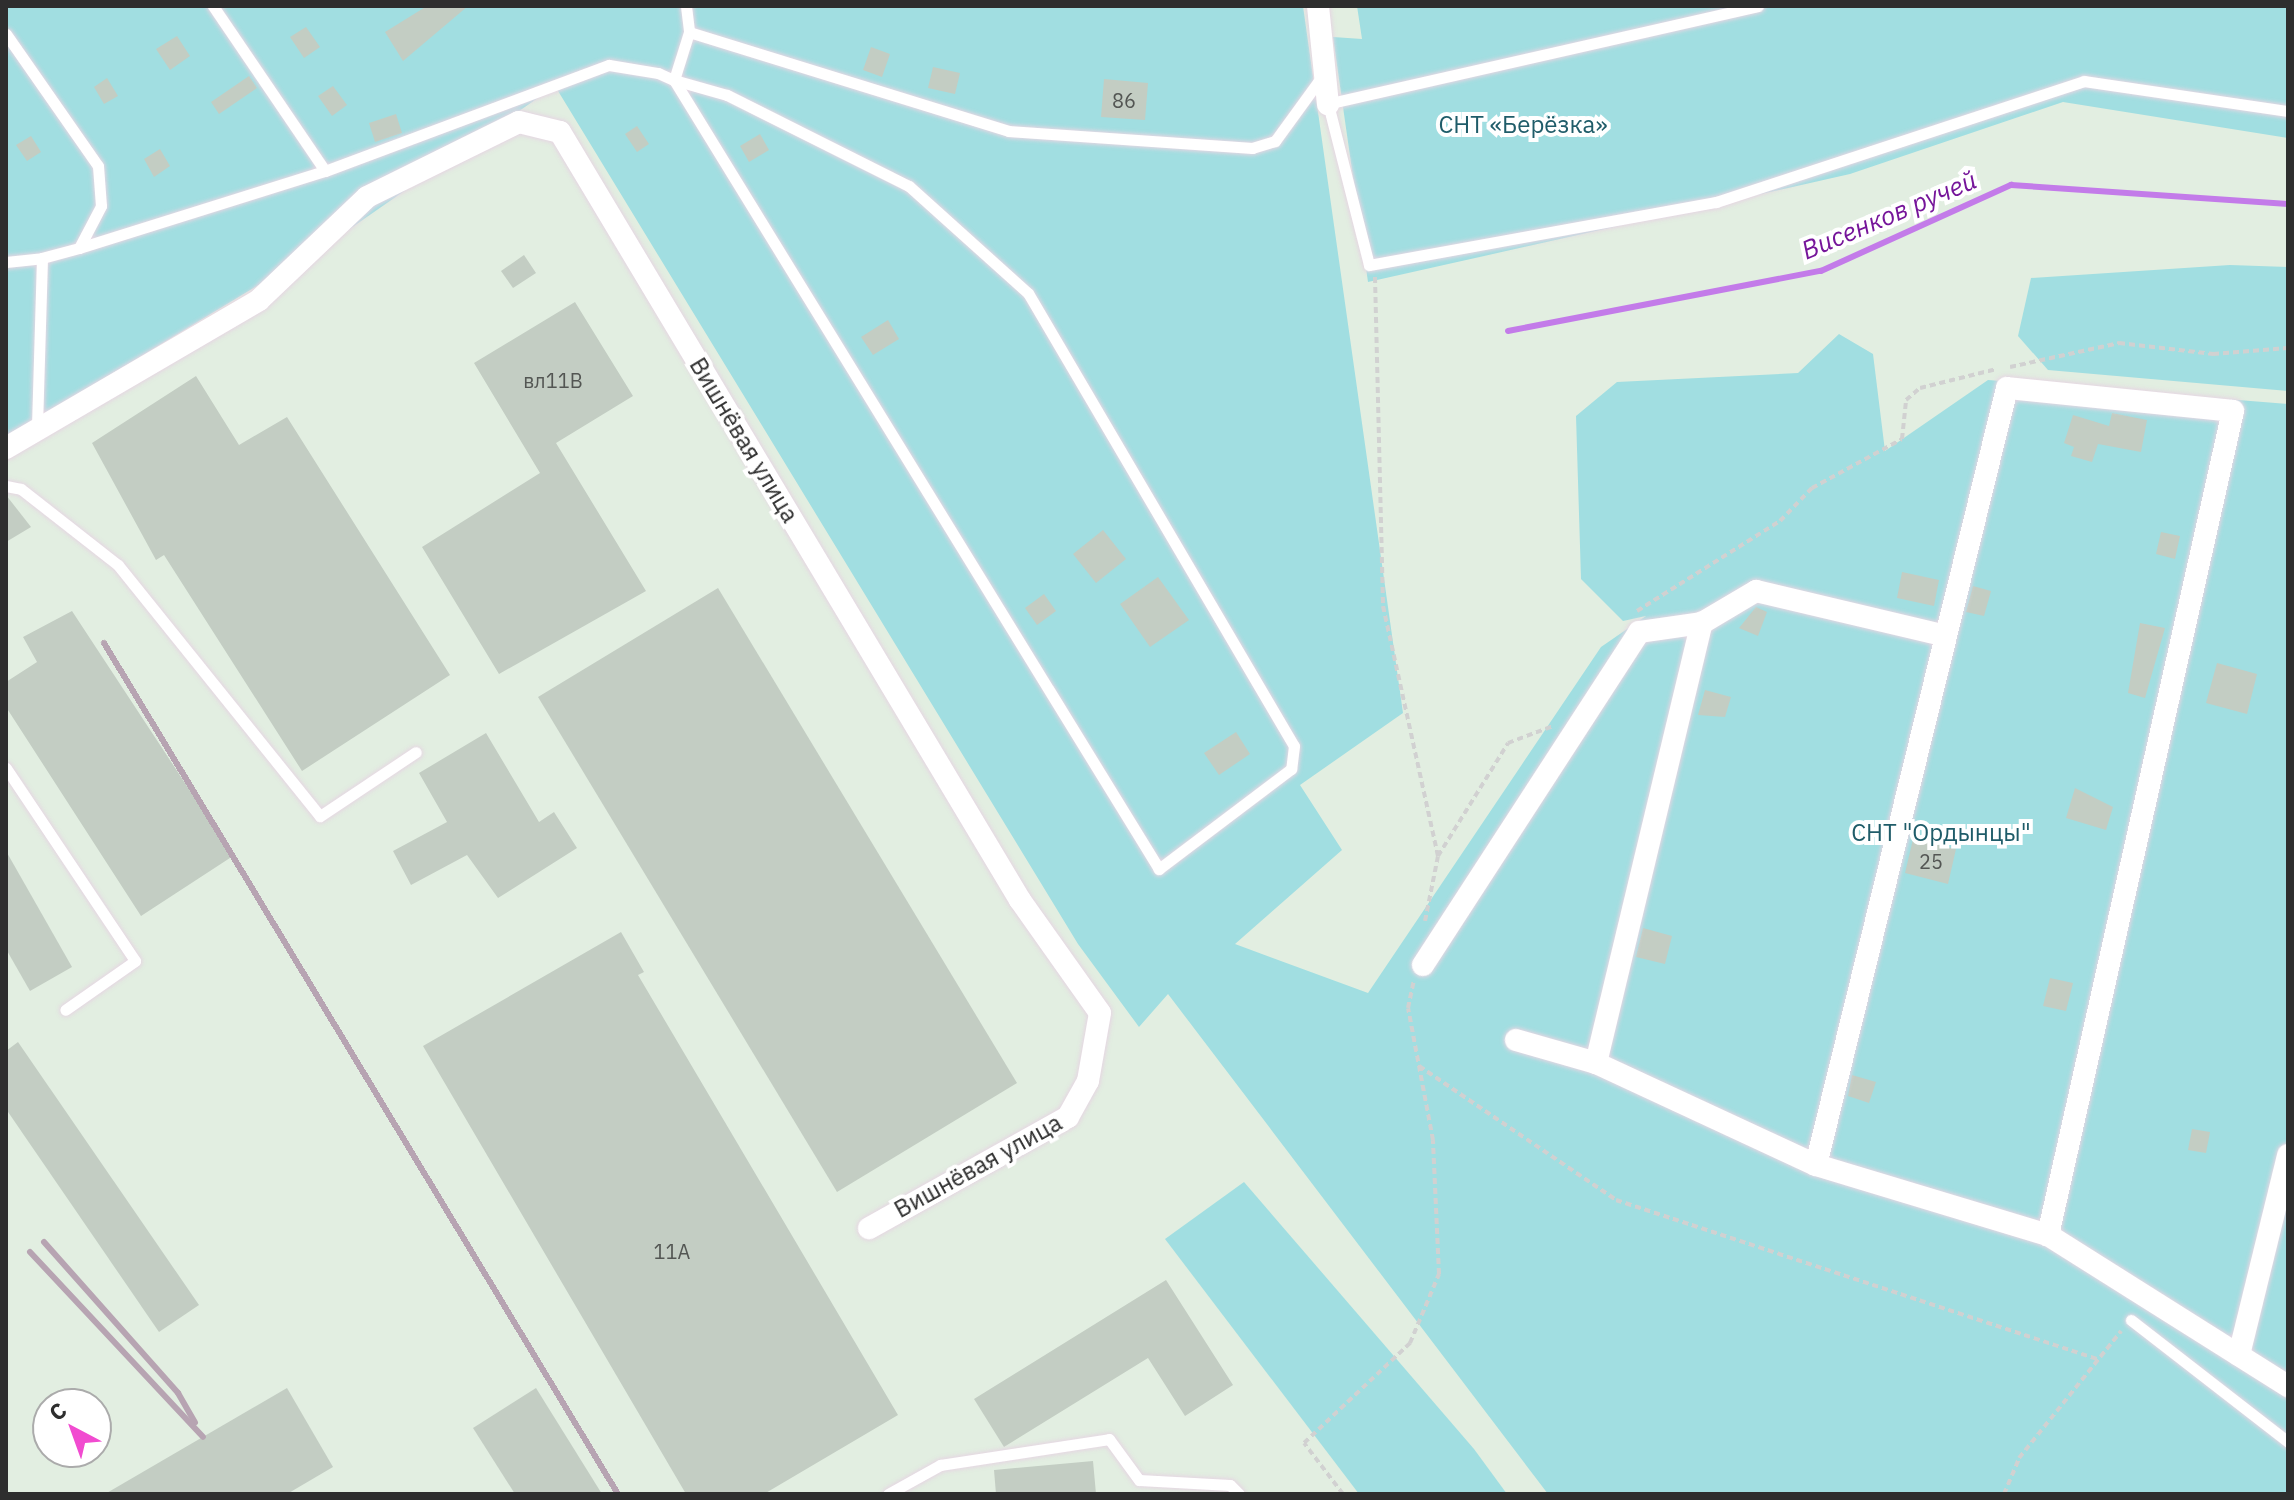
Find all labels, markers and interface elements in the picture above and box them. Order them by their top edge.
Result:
house number: 86 [1112,88,1136,112]
park label: СНТ «Берёзка» [1438,111,1608,139]
water label: Висенков ручей [1797,164,1981,266]
street label: Вишнёвая улица [683,352,805,528]
house number: вл11В [523,368,583,392]
park label: СНТ "Ордынцы" [1851,819,2031,847]
house number: 25 [1919,849,1943,873]
street label: Вишнёвая улица [889,1108,1067,1224]
house number: 11А [654,1239,690,1263]
north arrow [32,1388,112,1468]
text: С [42,1395,72,1427]

